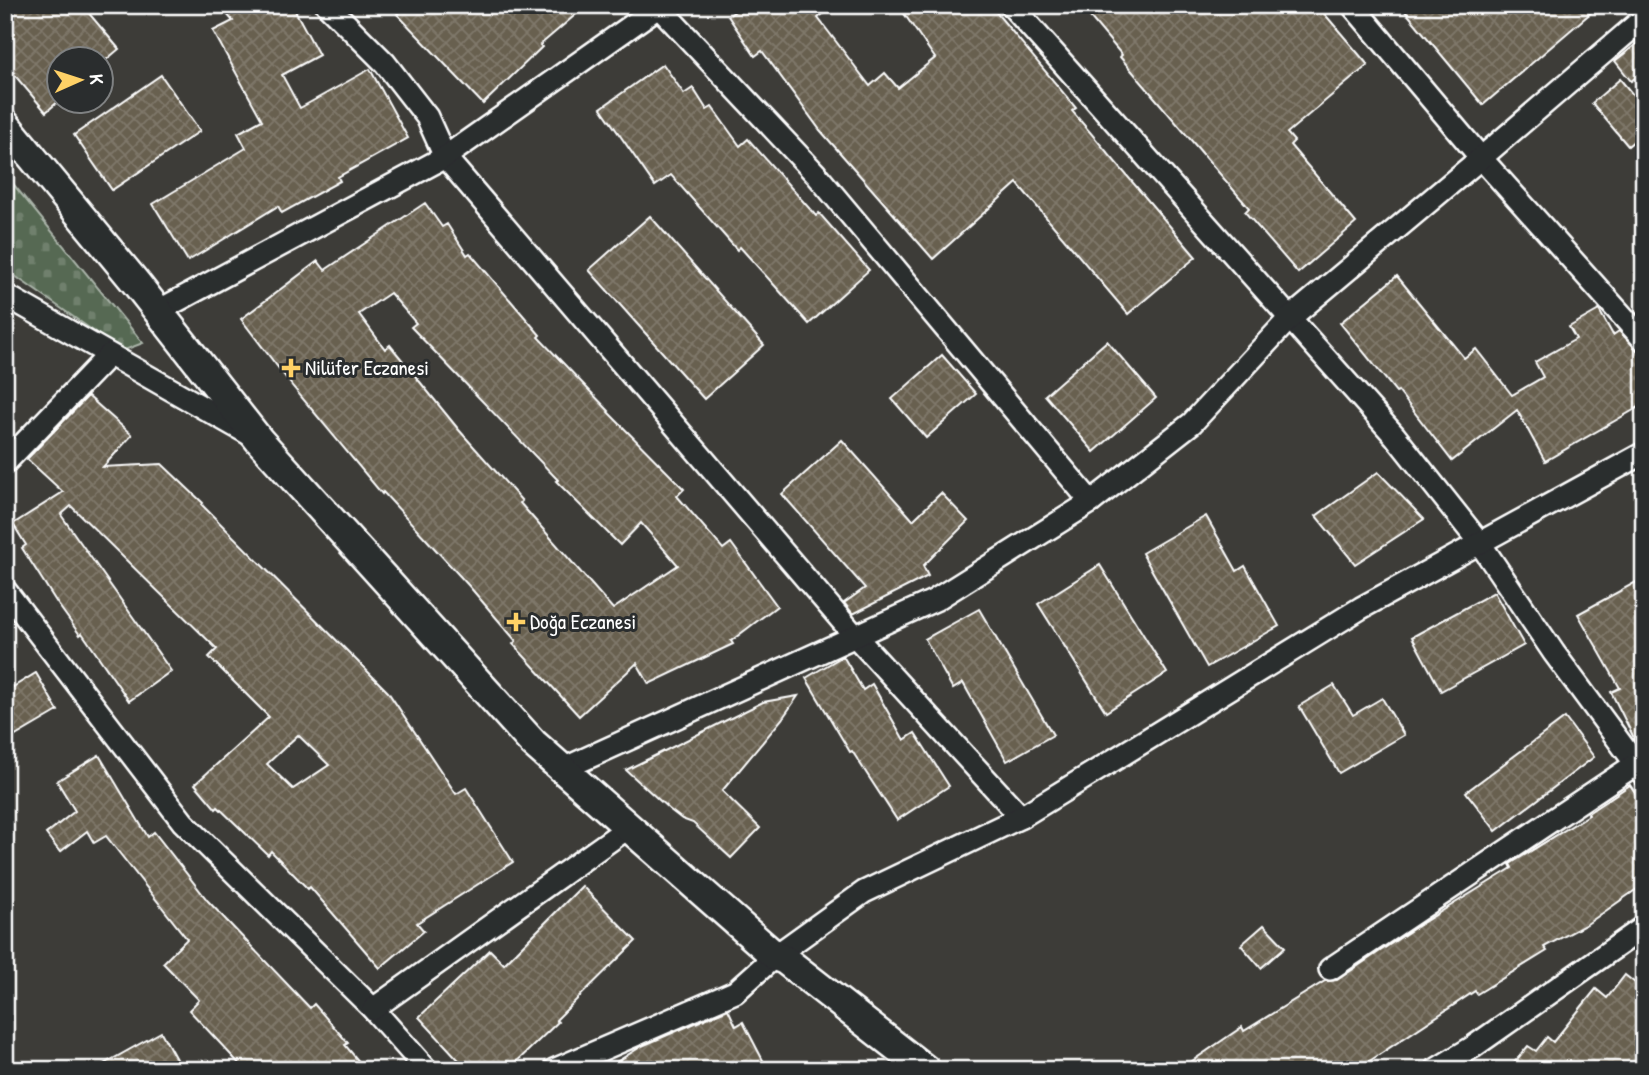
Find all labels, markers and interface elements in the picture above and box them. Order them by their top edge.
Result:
north arrow [46,46,116,116]
text: K [84,73,110,85]
place label: Nilüfer Eczanesi [305,353,429,382]
marker: Nilüfer Eczanesi [283,360,299,376]
place label: Doğa Eczanesi [530,607,636,636]
marker: Doğa Eczanesi [508,614,524,630]

